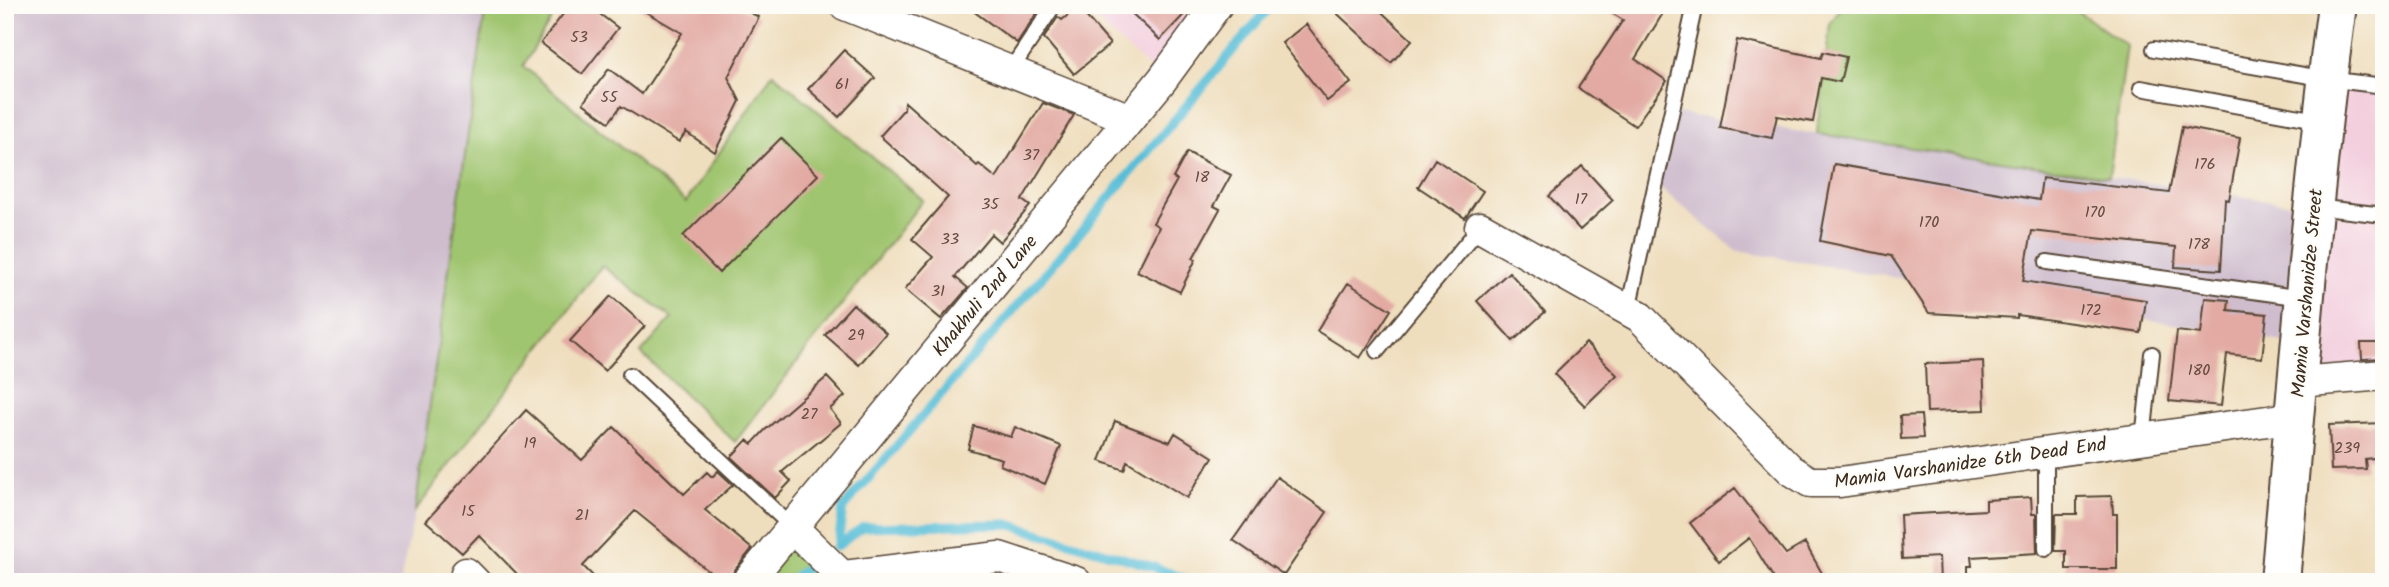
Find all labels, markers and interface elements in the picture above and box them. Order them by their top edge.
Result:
house number: 53 [570,25,588,50]
house number: 61 [835,72,849,97]
house number: 55 [600,85,619,110]
house number: 37 [1023,143,1040,168]
house number: 176 [2194,152,2216,177]
house number: 18 [1195,165,1210,190]
house number: 17 [1575,187,1588,212]
street label: Mamia Varshanidze Street [2284,187,2332,399]
house number: 35 [981,192,1000,217]
house number: 170 [2085,200,2105,225]
house number: 170 [1919,210,1939,235]
house number: 33 [941,227,959,252]
street label: Khakhuli 2nd Lane [925,228,1046,364]
house number: 178 [2188,232,2210,257]
house number: 31 [931,279,945,304]
house number: 172 [2080,298,2102,323]
house number: 29 [847,323,865,348]
house number: 180 [2188,358,2210,383]
house number: 27 [801,402,818,427]
street label: Mamia Varshanidze 6th Dead End [1832,430,2109,498]
house number: 19 [524,431,537,456]
house number: 239 [2334,436,2360,461]
house number: 15 [461,499,476,524]
house number: 21 [575,503,589,528]

